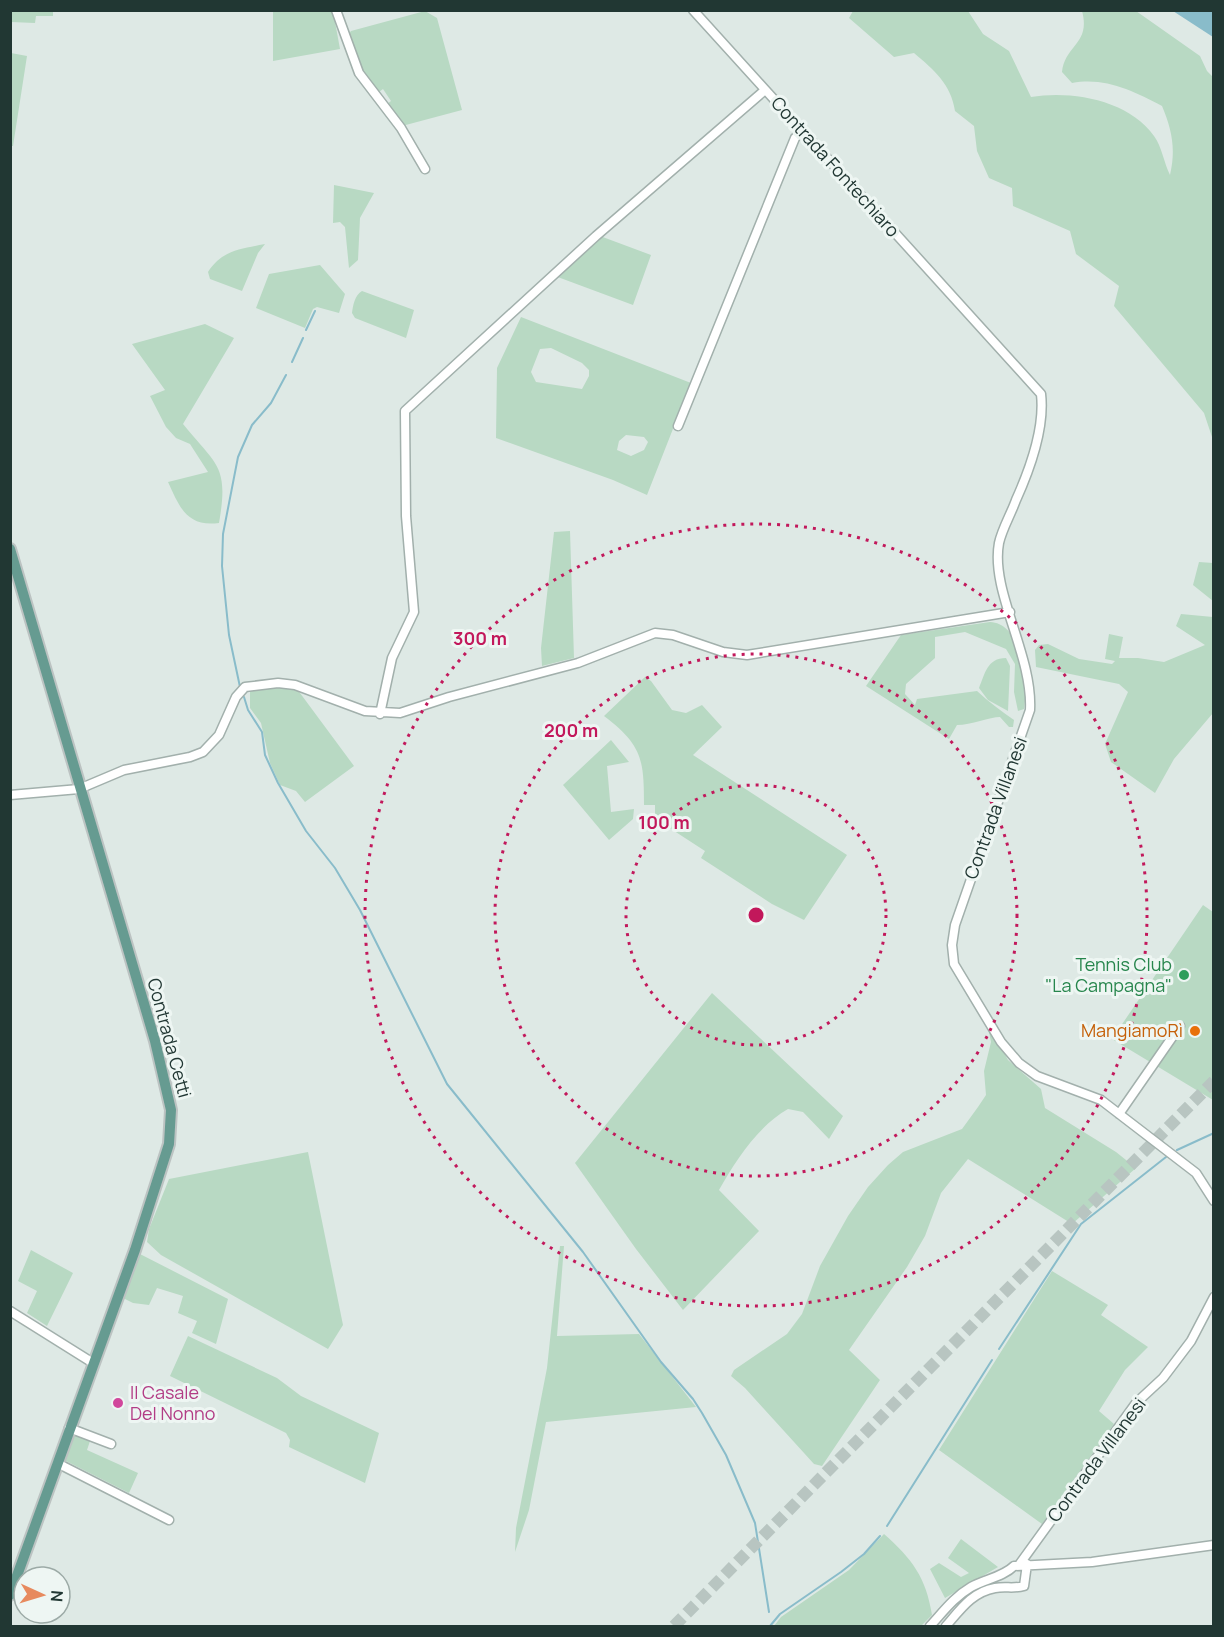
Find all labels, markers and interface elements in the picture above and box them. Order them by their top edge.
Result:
street label: Contrada Fontechiaro [766,91,905,242]
text: 300 m [453,626,507,650]
text: 200 m [544,718,598,742]
street label: Contrada Villanesi [958,733,1032,882]
text: 100 m [638,810,690,834]
centre of rings [746,905,766,925]
place label: Tennis Club "La Campagna" [1045,952,1172,997]
marker: Tennis Club "La Campagna" [1177,968,1191,982]
street label: Contrada Cetti [142,975,197,1100]
place label: MangiamoRì [1081,1018,1183,1042]
marker: MangiamoRì [1188,1024,1202,1038]
place label: Il Casale Del Nonno [130,1380,215,1425]
street label: Contrada Villanesi [1042,1392,1151,1526]
marker: Il Casale Del Nonno [111,1396,125,1410]
north arrow [12,1565,72,1625]
text: N [46,1590,68,1603]

